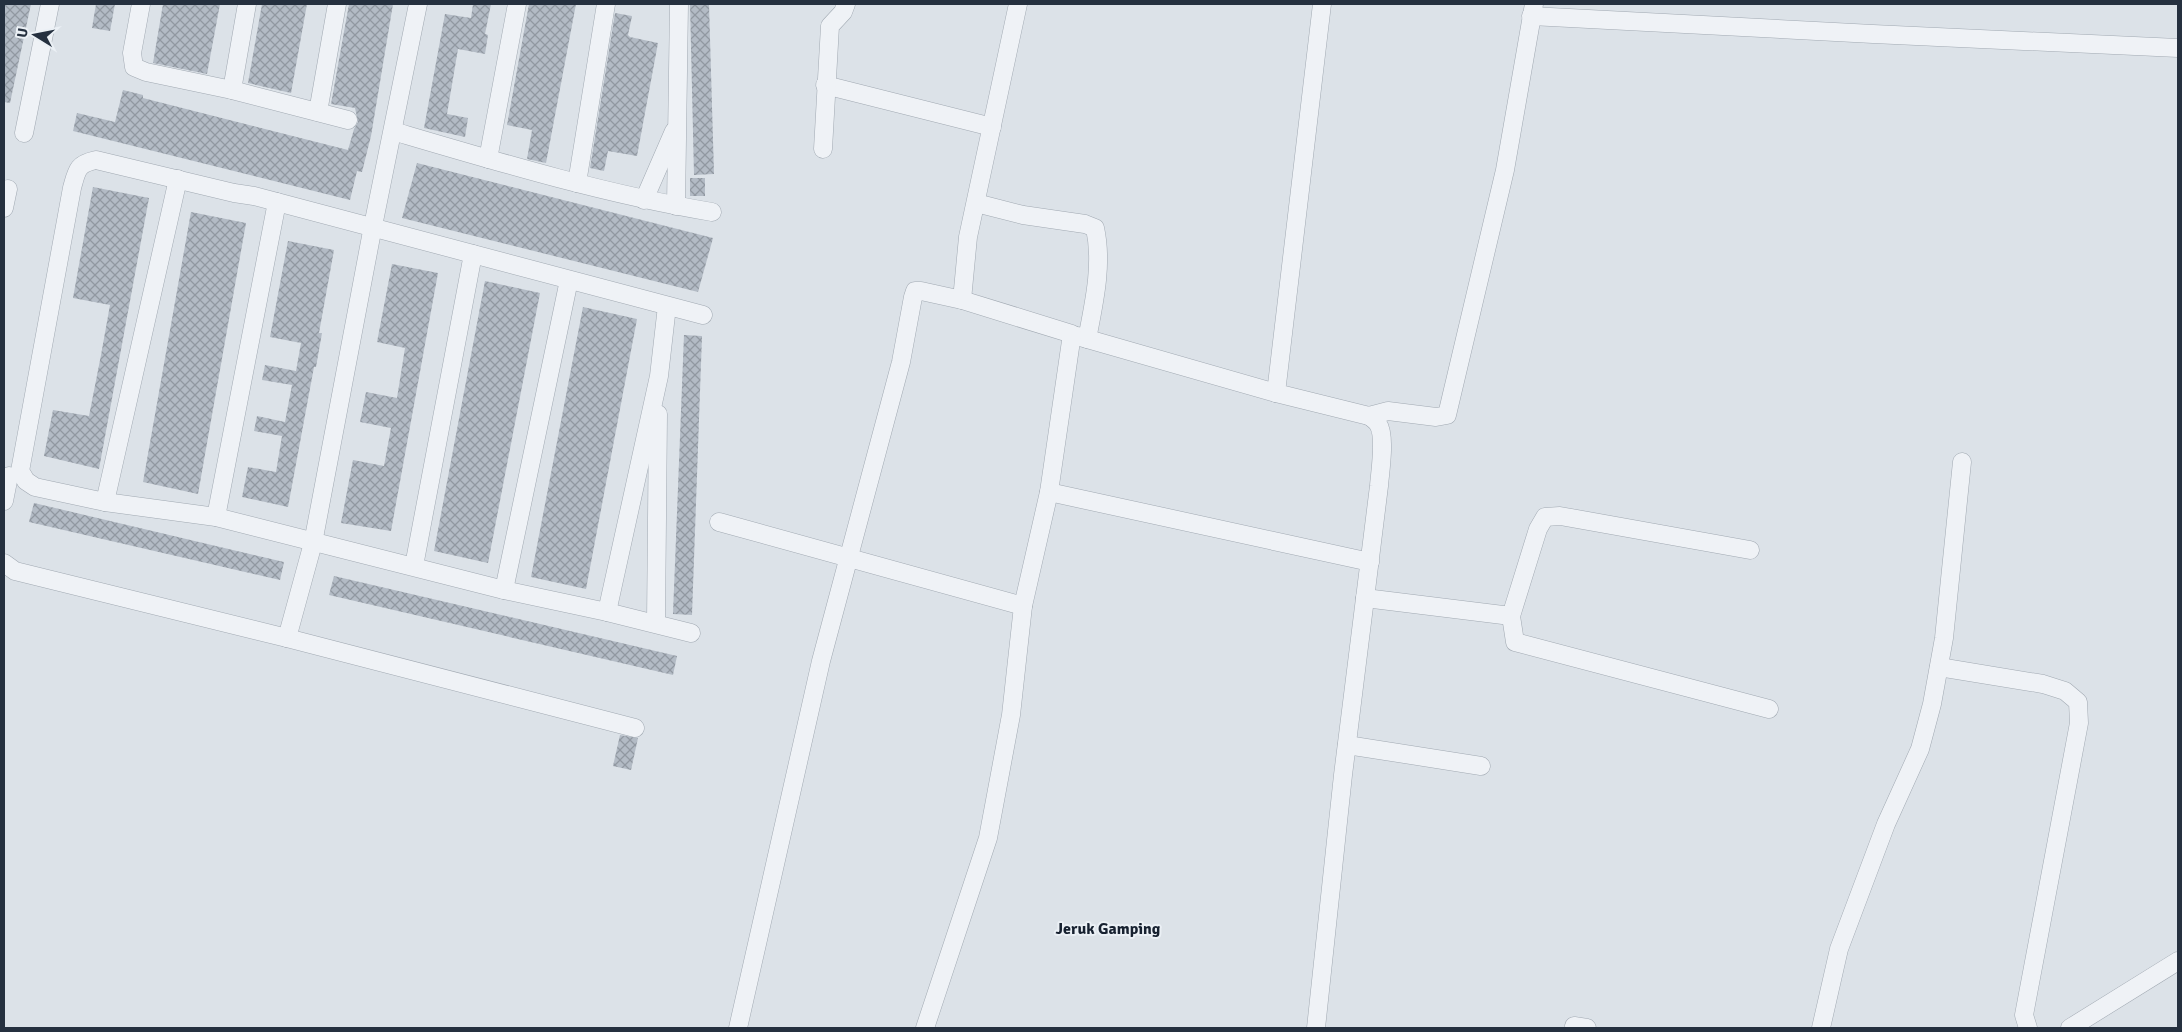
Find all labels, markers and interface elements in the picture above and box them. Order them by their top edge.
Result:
north arrow [10,10,60,60]
text: U [13,27,32,39]
district label: Jeruk Gamping [1056,919,1161,939]

